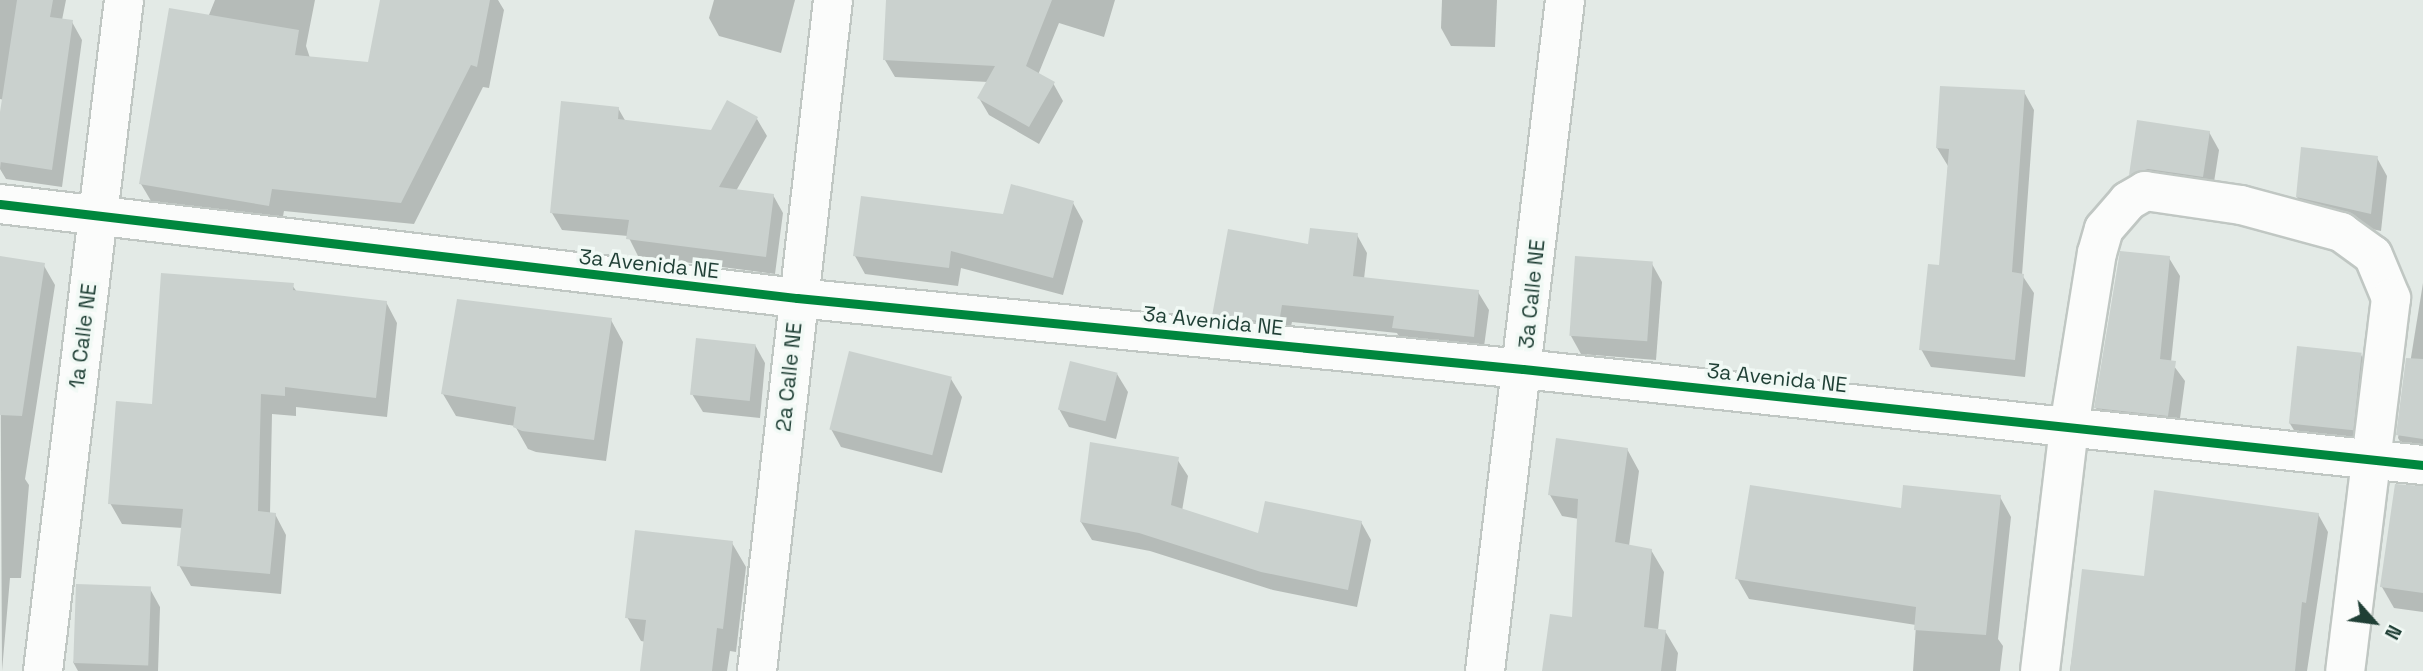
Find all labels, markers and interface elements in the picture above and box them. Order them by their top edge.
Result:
street label: 3a Calle NE [1514,238,1550,350]
street label: 3a Avenida NE [578,244,720,284]
street label: 1a Calle NE [64,282,102,390]
street label: 3a Avenida NE [1142,301,1284,341]
street label: 2a Calle NE [771,321,807,433]
street label: 3a Avenida NE [1706,358,1848,398]
north arrow [2339,587,2409,657]
text: N [2379,621,2407,644]

